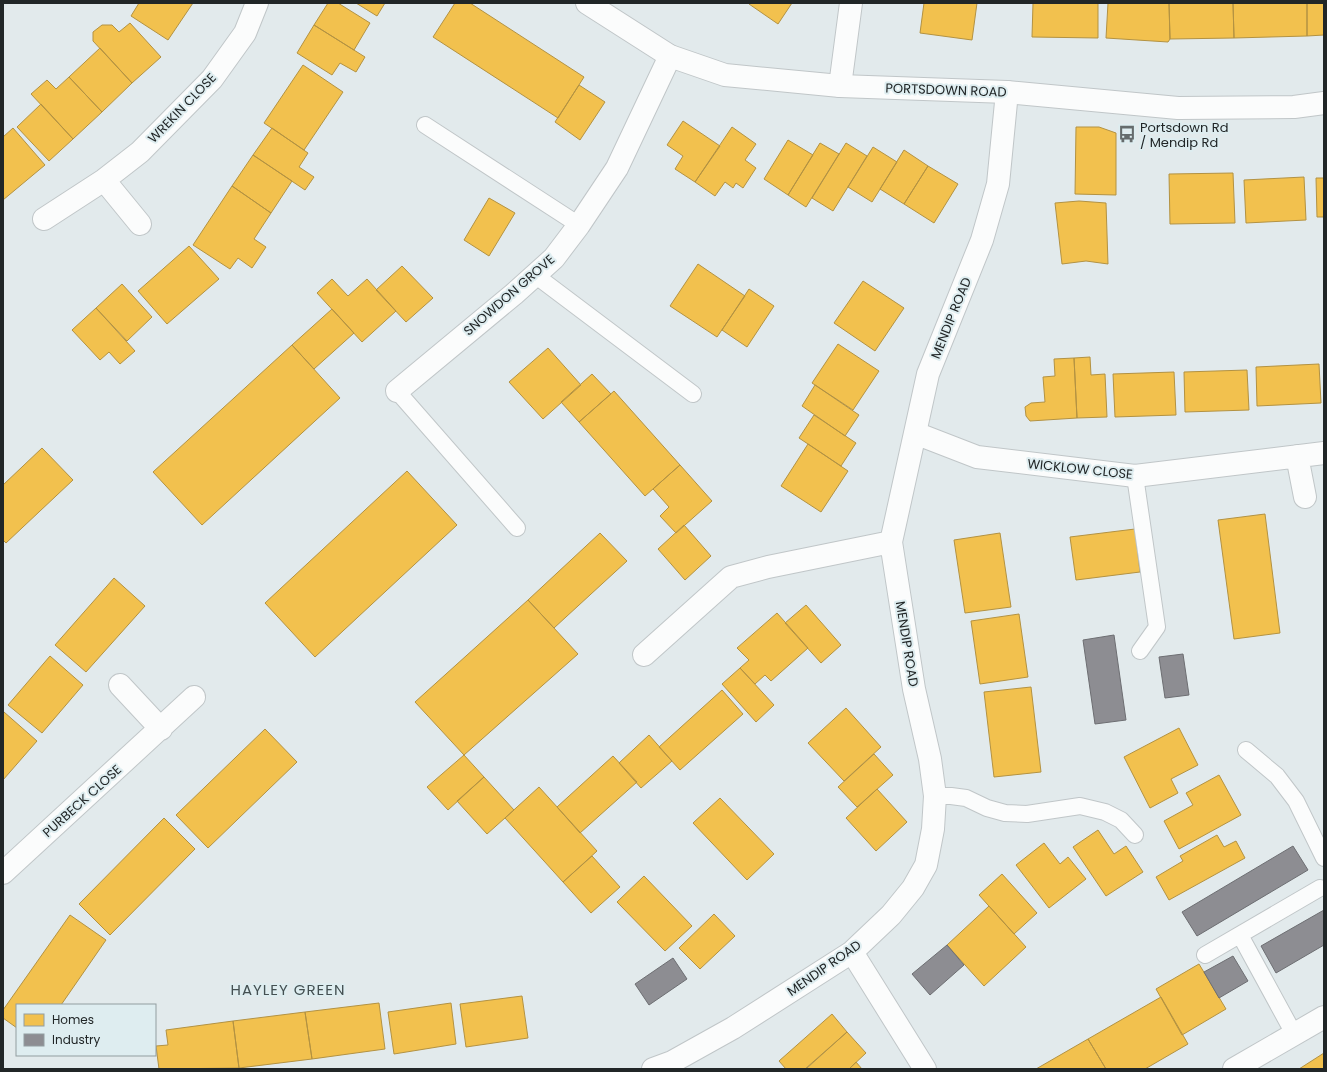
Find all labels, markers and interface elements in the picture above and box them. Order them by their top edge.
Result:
street label: WREKIN CLOSE [144,69,220,147]
street label: PORTSDOWN ROAD [885,78,1007,102]
place label: Portsdown Rd / Mendip Rd [1140,118,1228,152]
bus stop icon: Portsdown Rd / Mendip Rd [1117,124,1137,144]
street label: SNOWDON GROVE [459,250,559,340]
street label: MENDIP ROAD [926,274,976,362]
street label: WICKLOW CLOSE [1026,454,1134,484]
street label: MENDIP ROAD [891,600,923,688]
street label: PURBECK CLOSE [38,760,126,842]
street label: MENDIP ROAD [783,935,865,1001]
district label: HAYLEY GREEN [231,979,345,1000]
legend [16,1004,156,1056]
text: Homes [52,1011,94,1028]
text: Industry [52,1031,101,1048]

